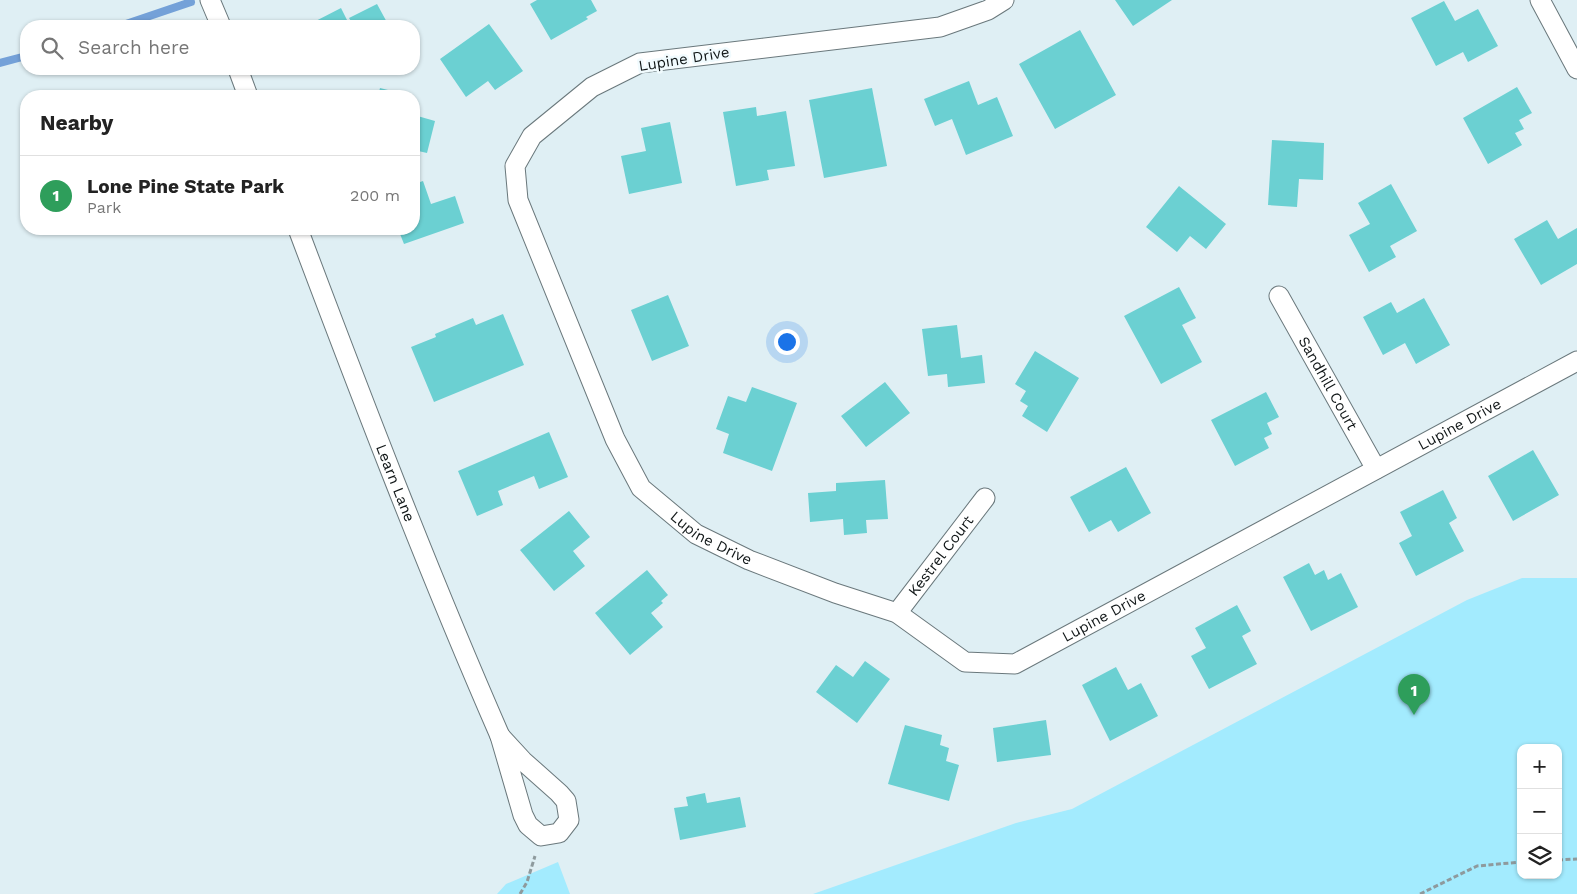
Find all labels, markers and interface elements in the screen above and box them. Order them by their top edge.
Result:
search box [20,20,420,75]
icon: search [38,34,66,62]
text: Search here [78,36,189,59]
street label: Lupine Drive [637,43,731,75]
text: Nearby [40,110,113,135]
text: Lone Pine State Park [87,175,284,198]
text: 1 [53,186,59,205]
text: 200 m [350,186,400,205]
text: Park [87,198,121,217]
your location [774,329,800,355]
street label: Sandhill Court [1295,333,1362,434]
street label: Lupine Drive [1415,395,1504,454]
street label: Learn Lane [372,442,419,524]
street label: Lupine Drive [667,507,755,569]
street label: Kestrel Court [904,512,978,600]
street label: Lupine Drive [1059,586,1149,646]
pin: 1 [1398,674,1430,715]
map controls [1517,744,1562,879]
button: + [1517,744,1562,789]
button: − [1517,789,1562,834]
button: layers [1517,834,1562,879]

